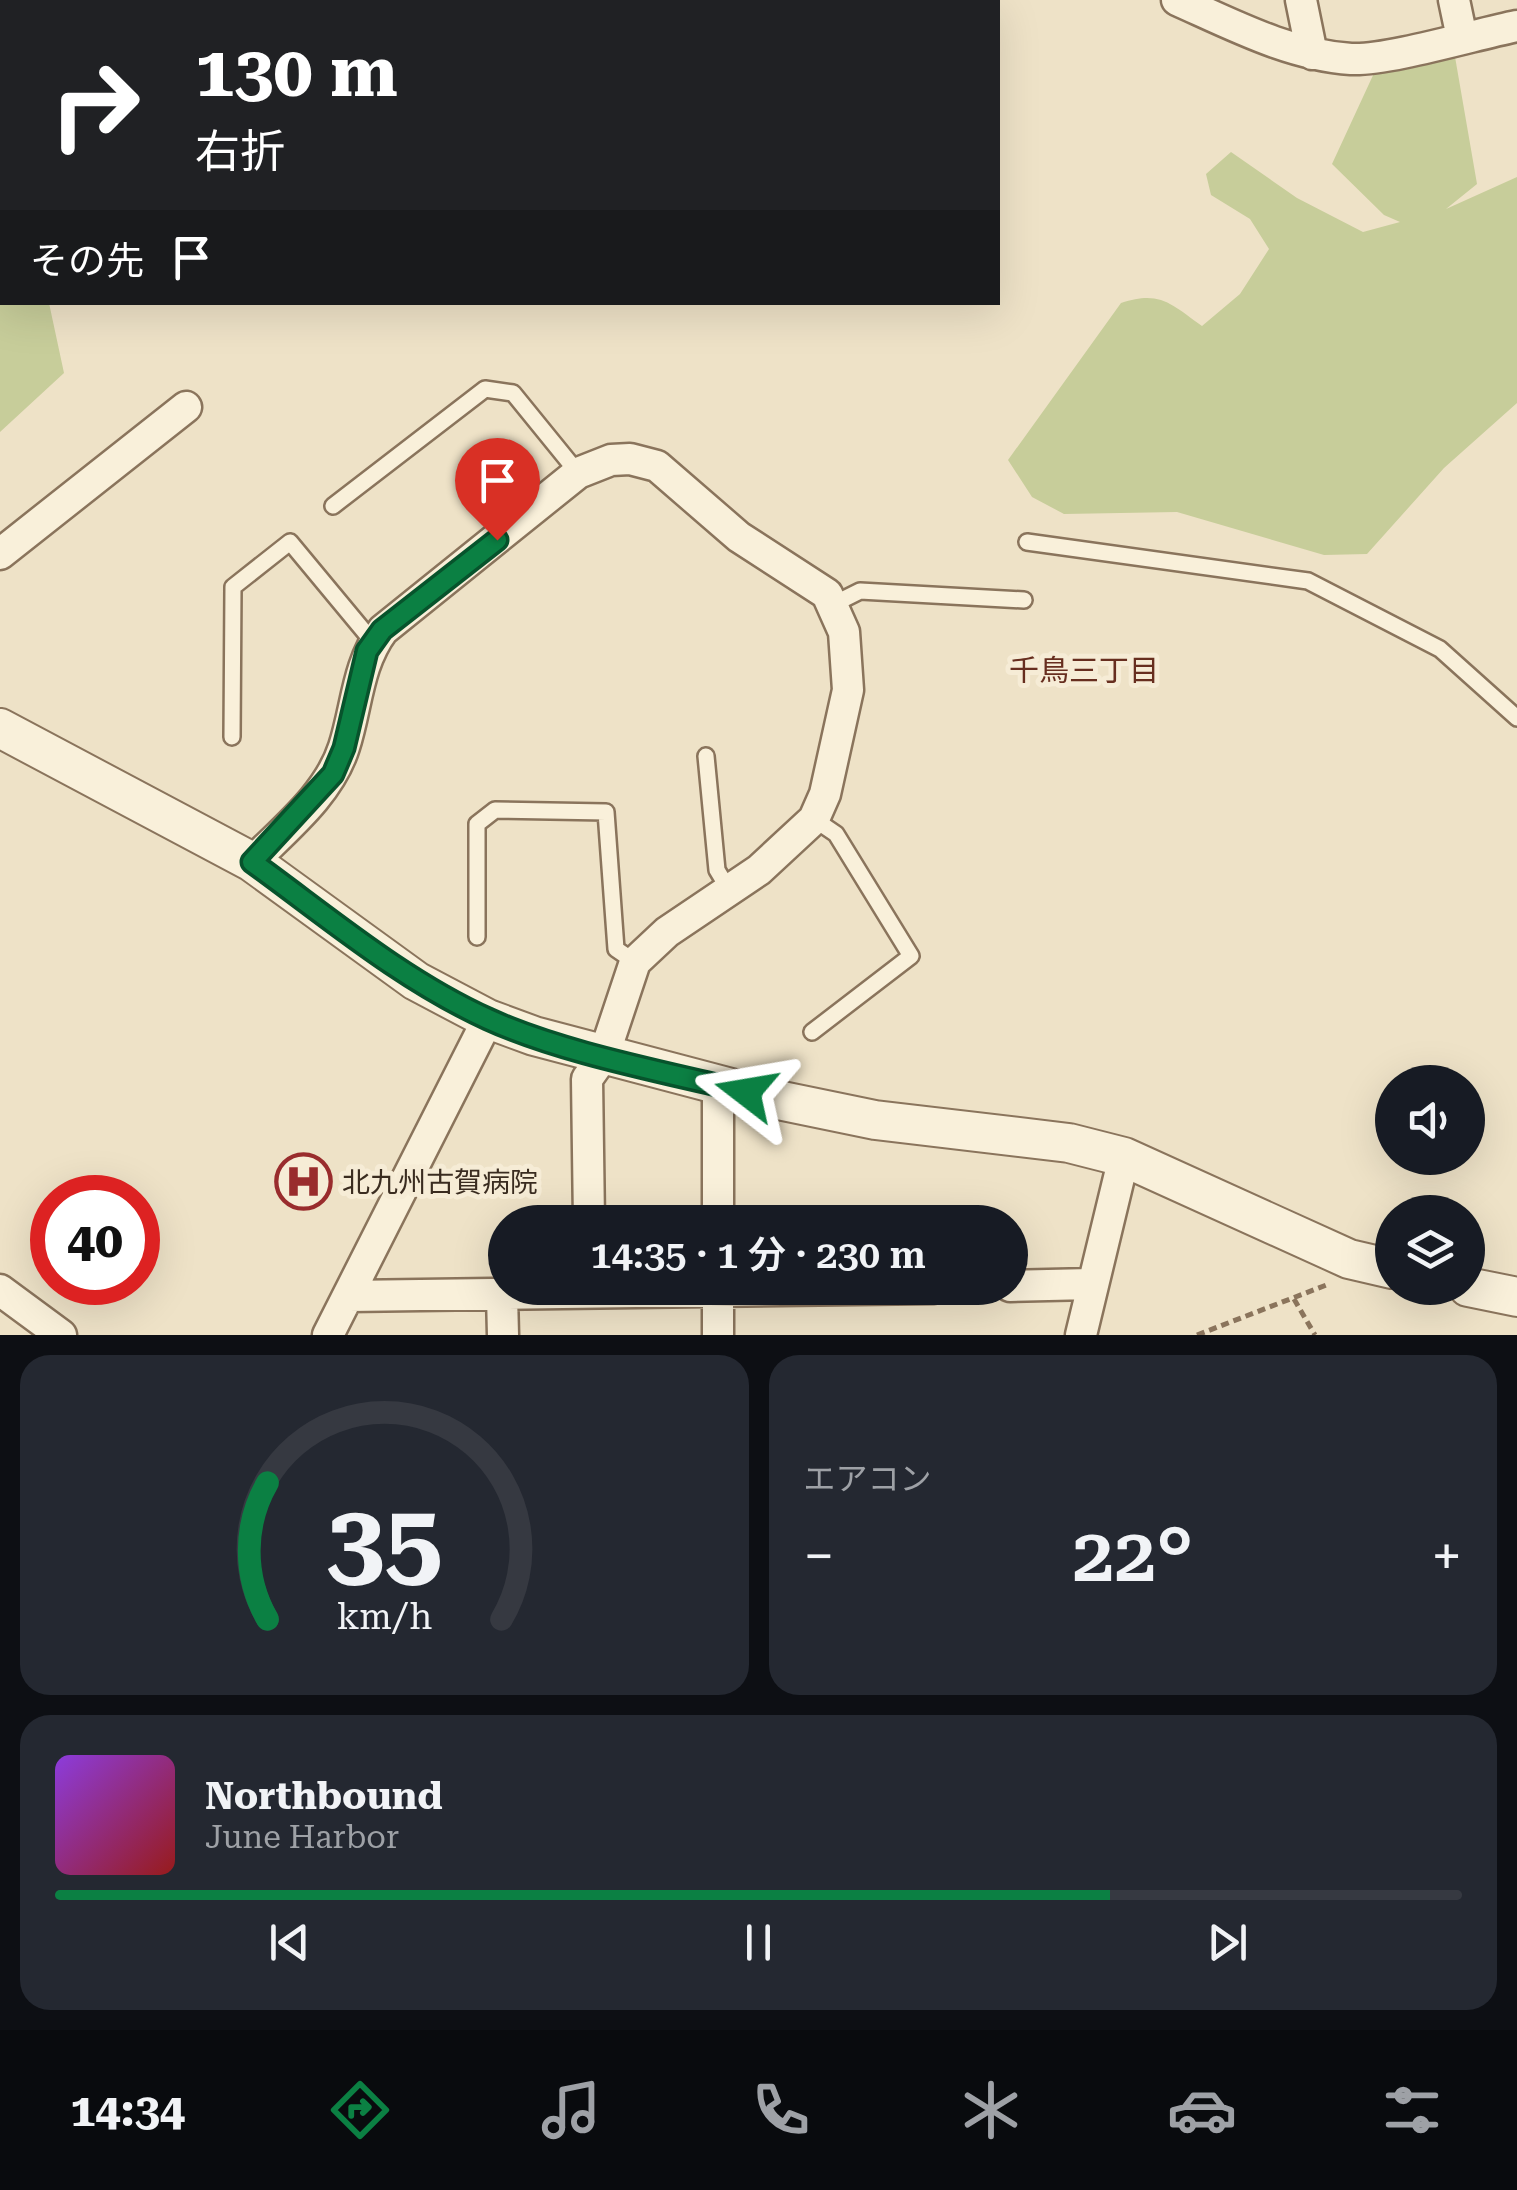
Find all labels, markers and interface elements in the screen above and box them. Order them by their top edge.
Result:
text: 130 m [195,31,398,113]
icon: right [30,40,160,170]
text: 右折 [195,125,285,178]
icon: arrive [164,230,219,285]
text: その先 [30,239,144,283]
pin [455,438,540,541]
icon: arrive [470,453,525,508]
district label: 千鳥三丁目 [1009,653,1159,688]
position arrow [694,1040,798,1144]
map controls [1375,1065,1485,1305]
button: sound [1375,1065,1485,1175]
hospital icon: 北九州古賀病院 [273,1152,333,1212]
place label: 北九州古賀病院 [342,1166,538,1199]
speed limit sign: 40 [30,1175,160,1305]
button: layers [1375,1195,1485,1305]
text: 14:35 · 1 分 · 230 m [590,1233,926,1277]
text: エアコン [804,1460,932,1498]
text: 35 [326,1481,442,1602]
text: 22° [1072,1511,1193,1599]
text: − [804,1524,834,1588]
text: + [1431,1524,1462,1588]
text: km/h [336,1596,432,1638]
text: Northbound [205,1774,443,1818]
text: June Harbor [205,1818,399,1856]
icon: previous [262,1915,317,1970]
icon: pause [731,1915,786,1970]
icon: next [1200,1915,1255,1970]
icon: directions [325,2075,395,2145]
icon: music [536,2075,606,2145]
icon: phone [746,2075,816,2145]
icon: climate [956,2075,1026,2145]
icon: car [1167,2075,1237,2145]
icon: filters [1377,2075,1447,2145]
text: 14:34 [70,2084,185,2137]

